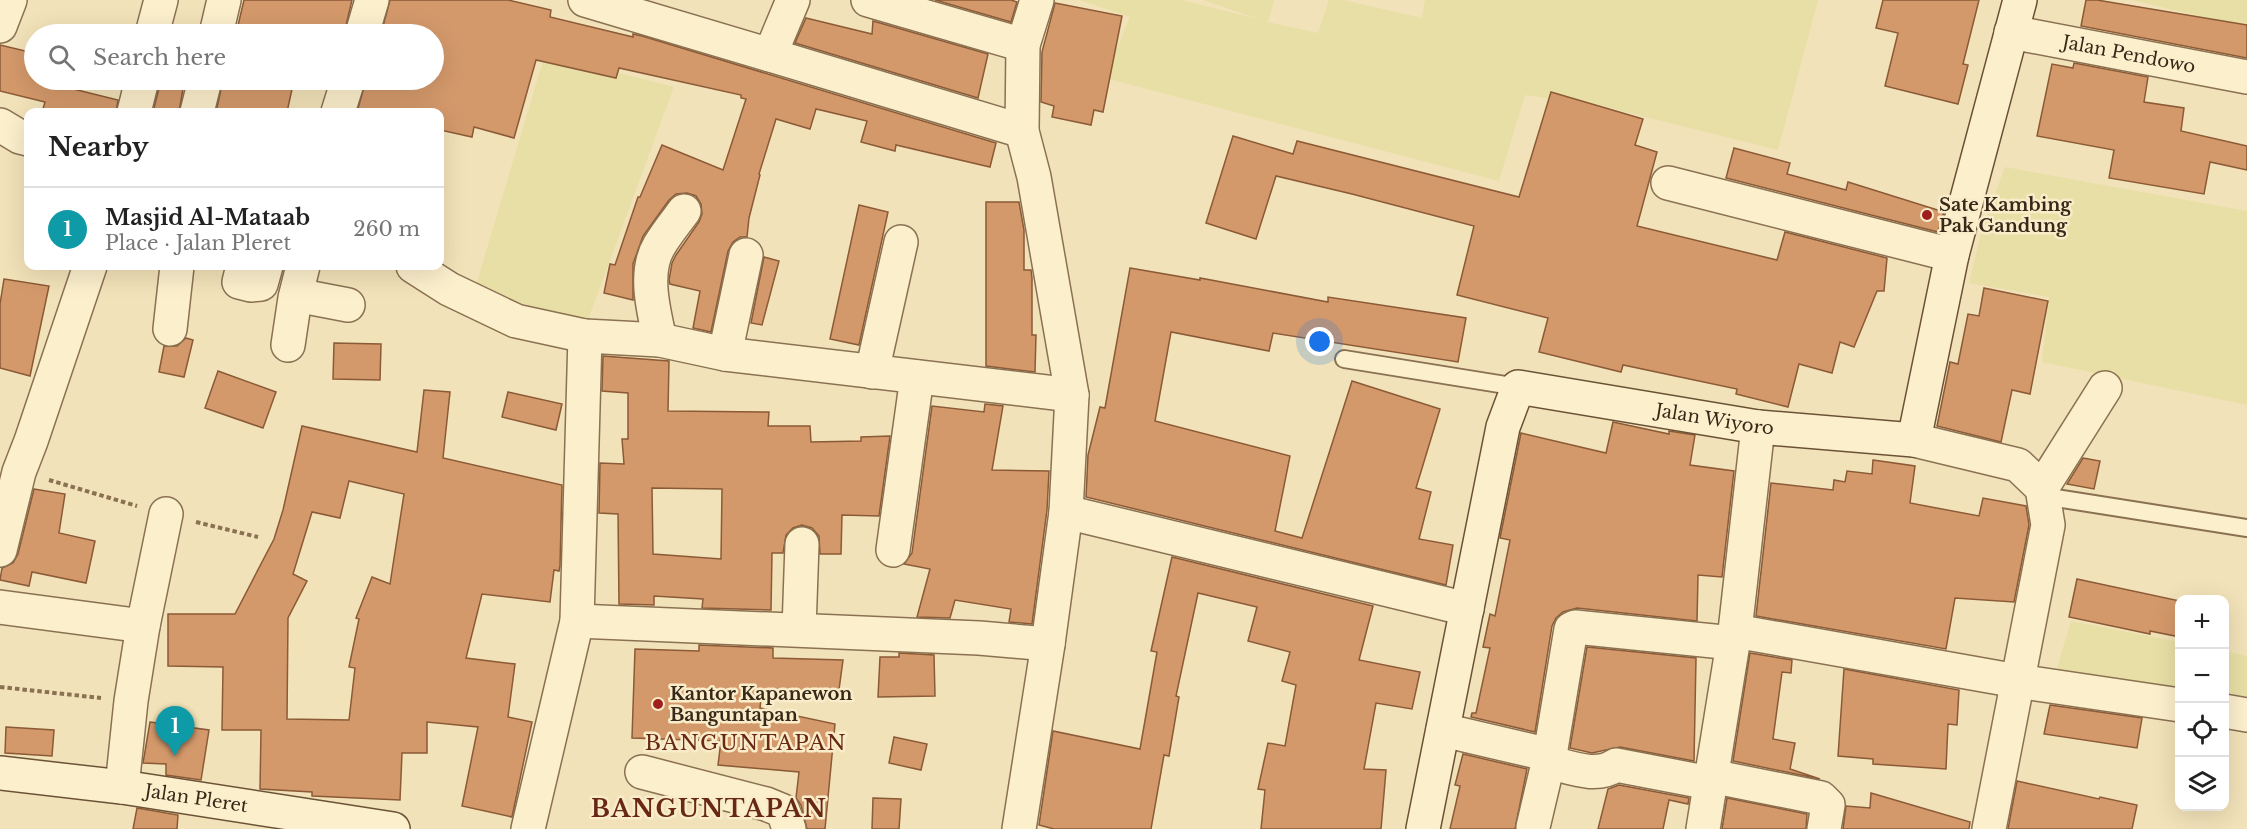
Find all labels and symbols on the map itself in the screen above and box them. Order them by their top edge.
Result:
street label: Jalan Pendowo [2059,31,2197,78]
place label: Sate Kambing Pak Gandung [1939,194,2072,237]
marker: Sate Kambing Pak Gandung [1920,208,1934,222]
your location [1305,327,1334,356]
street label: Jalan Wiyoro [1652,399,1775,439]
place label: Kantor Kapanewon Banguntapan [670,683,852,726]
marker: Kantor Kapanewon Banguntapan [651,697,665,711]
pin: 1 [156,706,195,756]
district label: BANGUNTAPAN [645,730,847,756]
street label: Jalan Pleret [141,779,250,817]
district label: BANGUNTAPAN [591,794,827,823]

